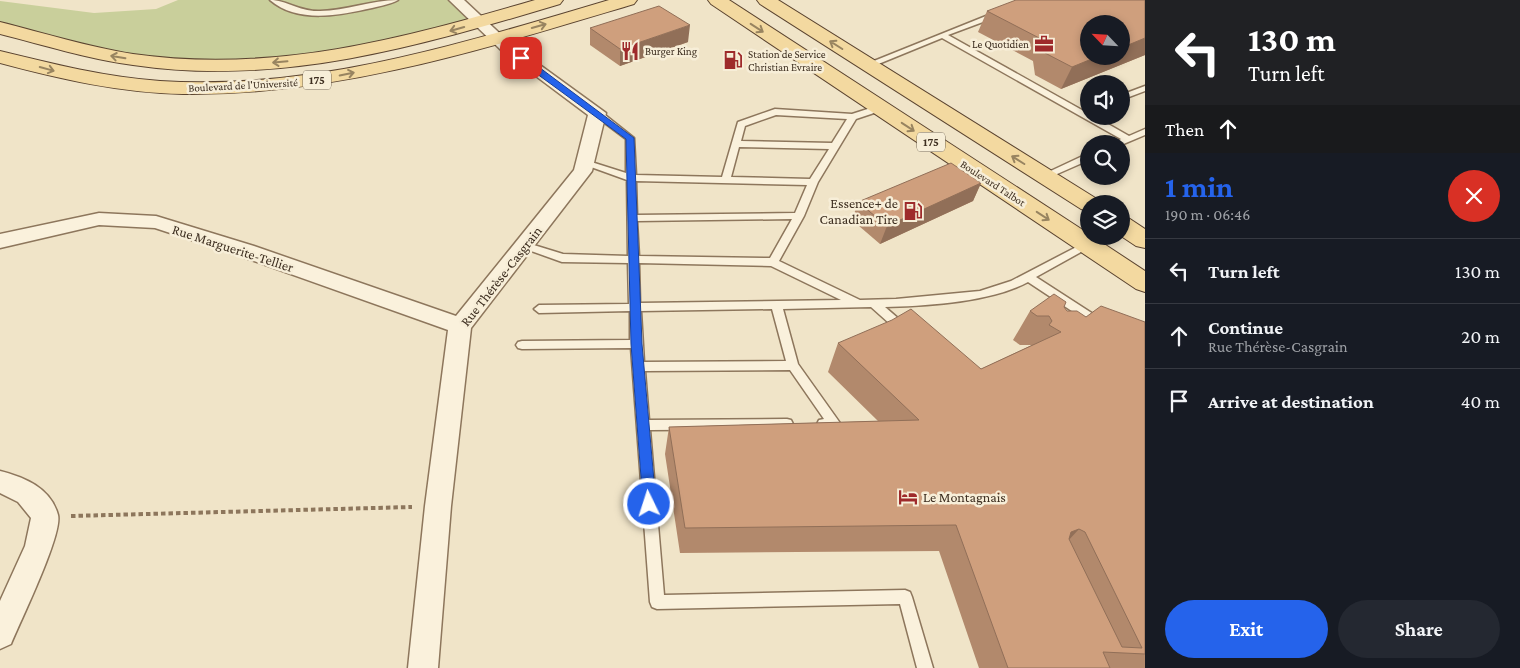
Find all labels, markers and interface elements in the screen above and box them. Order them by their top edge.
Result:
north arrow [1080,15,1130,65]
map controls [1080,15,1130,245]
icon: left [1165,20,1230,85]
text: 130 m [1248,20,1336,59]
one-way arrow [530,21,546,31]
one-way arrow [750,23,764,33]
one-way arrow [449,24,465,34]
office icon: Le Quotidien [1033,33,1055,55]
pin [500,37,542,79]
place label: Le Quotidien [972,38,1029,50]
one-way arrow [829,39,843,50]
restaurant icon: Burger King [619,40,641,62]
icon: arrive [507,44,535,72]
place label: Burger King [645,45,698,58]
place label: Station de Service Christian Evraire [748,48,826,73]
fuel station icon: Station de Service Christian Evraire [722,49,744,71]
one-way arrow [110,51,126,61]
one-way arrow [272,57,288,67]
text: Turn left [1248,61,1325,86]
one-way arrow [39,65,55,74]
one-way arrow [339,69,355,78]
road number: 175 [303,70,331,90]
button: sound [1080,75,1130,125]
street label: Boulevard de l'Université [188,76,298,94]
icon: ahead [1214,115,1242,143]
text: Then [1165,119,1204,140]
one-way arrow [900,122,914,132]
road number: 175 [917,132,945,152]
button: search [1080,135,1130,185]
one-way arrow [1011,154,1025,164]
street label: Boulevard Talbot [958,158,1028,209]
text: 1 min [1165,170,1233,203]
button: close [1448,170,1500,222]
place label: Essence+ de Canadian Tire [820,195,898,227]
button: layers [1080,195,1130,245]
fuel station icon: Essence+ de Canadian Tire [902,200,924,222]
text: 190 m · 06:46 [1165,206,1250,223]
one-way arrow [1036,211,1050,221]
street label: Rue Marguerite-Tellier [170,221,296,275]
street label: Rue Thérèse-Casgrain [457,223,545,329]
icon: left [1165,257,1193,285]
text: Turn left [1208,261,1280,282]
text: 130 m [1455,261,1500,282]
text: Continue [1208,317,1283,338]
icon: ahead [1165,322,1193,350]
text: 20 m [1461,326,1500,347]
text: Rue Thérèse-Casgrain [1208,338,1348,355]
icon: arrive [1165,387,1193,415]
text: Arrive at destination [1208,391,1374,412]
text: 40 m [1461,391,1500,412]
position arrow [622,477,674,529]
hotel icon: Le Montagnais [897,486,919,508]
place label: Le Montagnais [923,489,1006,505]
button: Exit [1165,600,1328,658]
button: Share [1338,600,1500,658]

